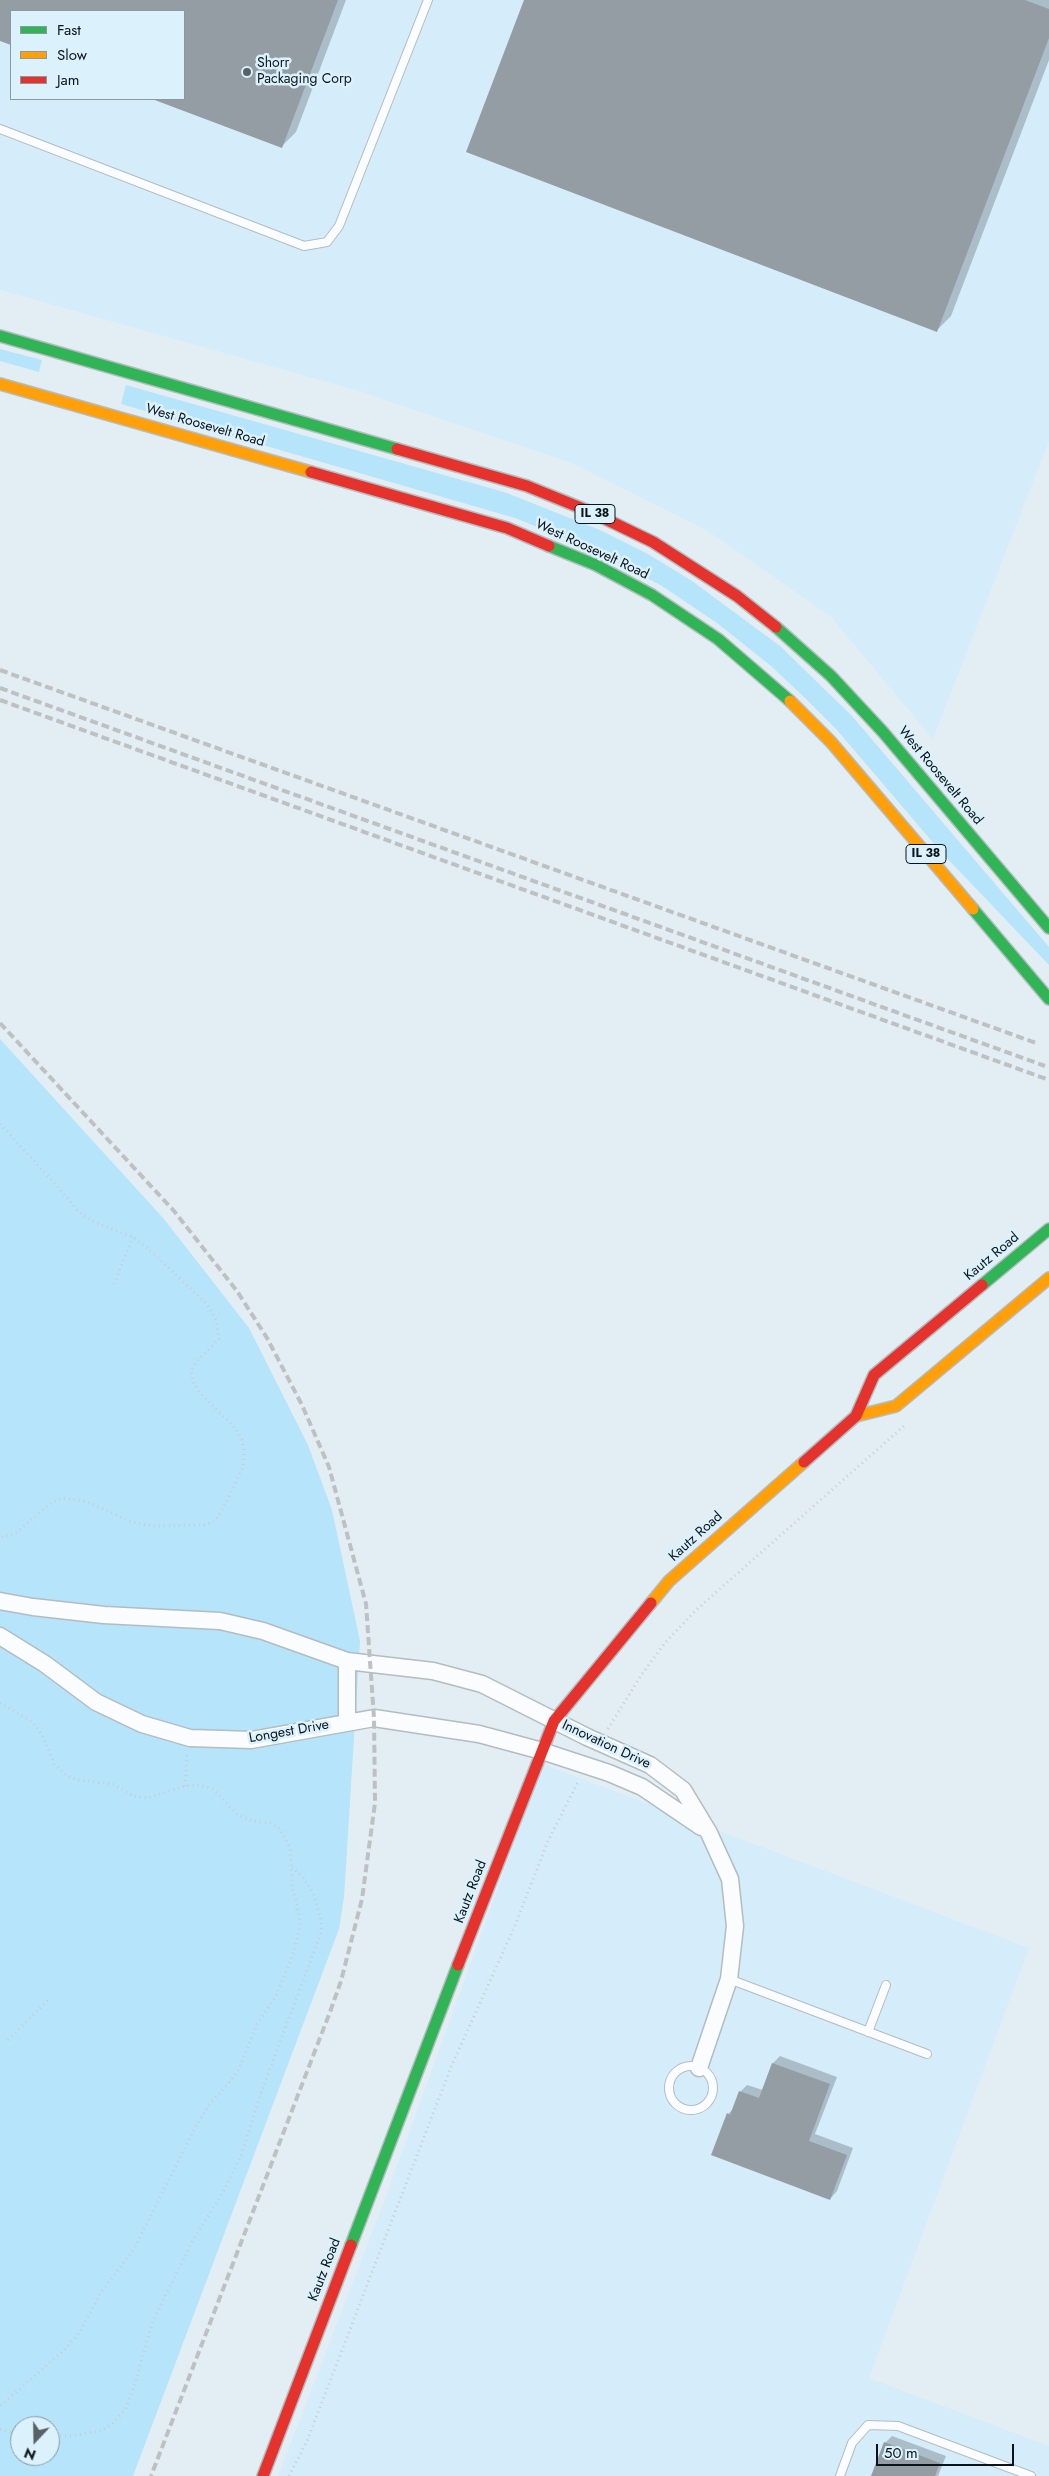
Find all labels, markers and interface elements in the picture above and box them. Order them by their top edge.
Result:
legend [10,10,185,100]
text: Fast [57,19,81,41]
text: Slow [57,44,87,66]
place label: Shorr Packaging Corp [257,56,352,88]
marker: Shorr Packaging Corp [241,66,253,78]
text: Jam [57,69,80,91]
street label: West Roosevelt Road [144,401,266,451]
road number: IL 38 [575,504,615,524]
street label: West Roosevelt Road [533,516,651,584]
street label: West Roosevelt Road [894,723,986,829]
road number: IL 38 [906,844,946,864]
street label: Kautz Road [961,1229,1023,1285]
street label: Kautz Road [666,1509,726,1565]
street label: Longest Drive [248,1717,330,1747]
street label: Innovation Drive [559,1717,653,1773]
street label: Kautz Road [451,1858,491,1926]
street label: Kautz Road [305,2236,345,2304]
north arrow [10,2416,60,2466]
scale bar [879,2434,1016,2466]
text: 50 m [884,2442,918,2464]
text: N [21,2443,39,2465]

